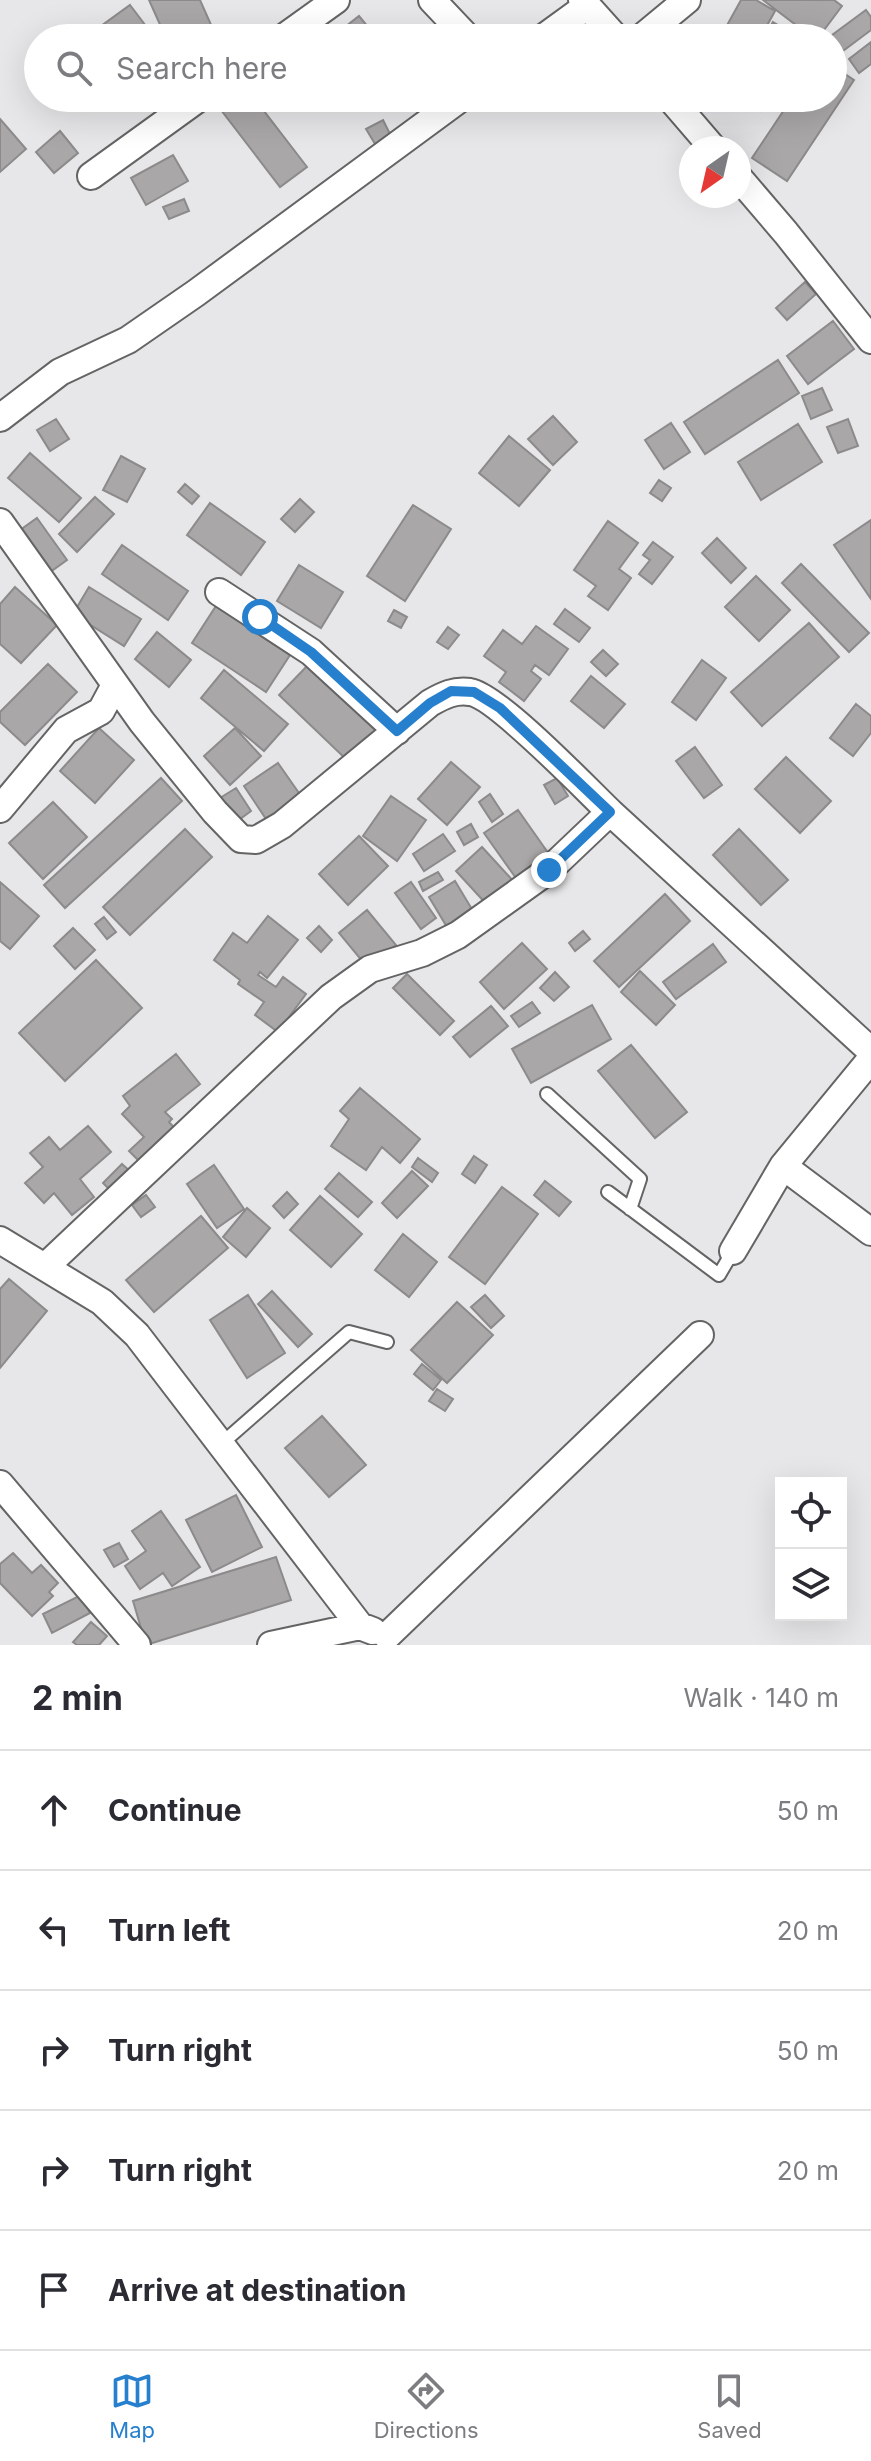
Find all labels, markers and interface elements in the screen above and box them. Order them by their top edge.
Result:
search box [24,24,847,112]
icon: search [52,46,96,90]
text: Search here [116,50,288,86]
north arrow [679,136,751,208]
route start [242,599,278,635]
route end [531,852,567,888]
map controls [775,1477,847,1621]
button: locate [775,1477,847,1549]
button: layers [775,1549,847,1621]
text: 2 min [32,1677,123,1718]
text: Walk · 140 m [684,1682,839,1713]
icon: ahead [32,1788,76,1832]
text: Continue [108,1792,242,1828]
text: 50 m [777,1795,839,1826]
icon: left [32,1908,76,1952]
text: Turn left [108,1912,230,1948]
text: 20 m [777,1915,839,1946]
icon: right [32,2028,76,2072]
text: Turn right [108,2032,252,2068]
text: 50 m [777,2035,839,2066]
icon: right [32,2148,76,2192]
text: Turn right [108,2152,252,2188]
text: 20 m [777,2155,839,2186]
icon: arrive [32,2268,76,2312]
text: Arrive at destination [108,2272,406,2308]
tab: Map [109,2369,155,2443]
tab: Directions [374,2369,479,2443]
tab: Saved [697,2369,762,2443]

